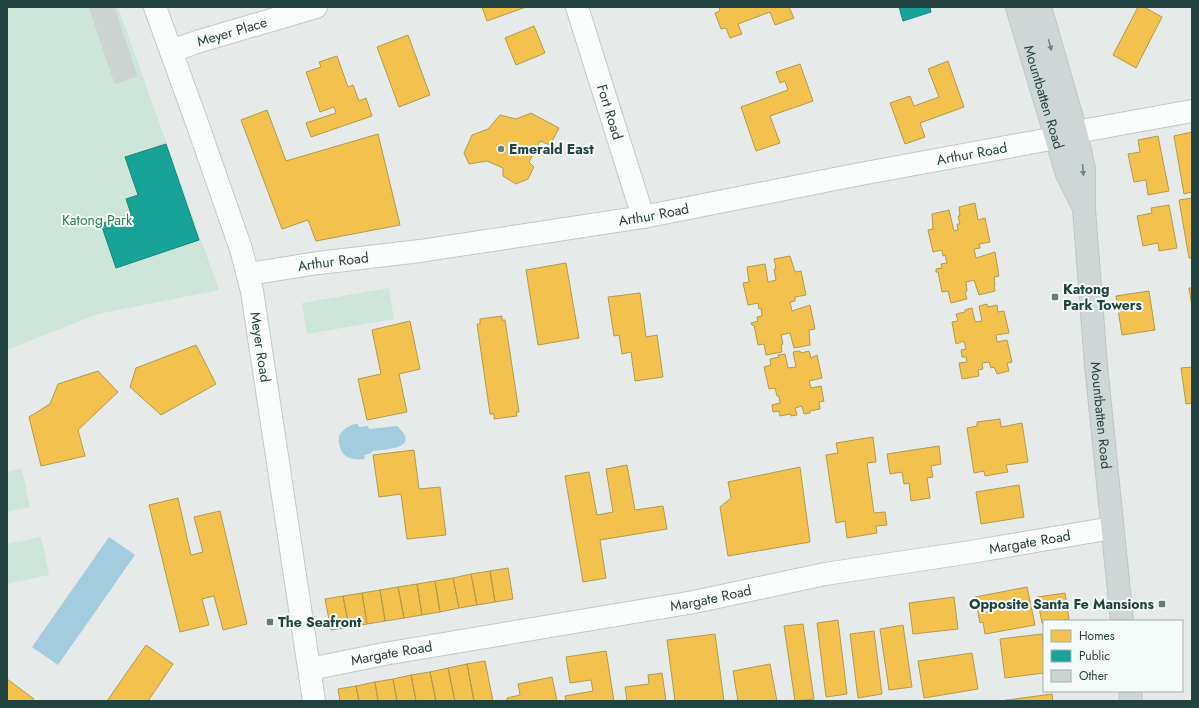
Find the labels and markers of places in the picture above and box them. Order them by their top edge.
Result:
place label: Emerald East [509,139,594,159]
marker: Emerald East [496,144,506,154]
place label: Katong Park Towers [1063,279,1143,315]
marker: Katong Park Towers [1050,292,1060,302]
place label: Opposite Santa Fe Mansions [969,594,1155,614]
marker: Opposite Santa Fe Mansions [1157,599,1167,609]
place label: The Seafront [278,612,362,632]
marker: The Seafront [265,617,275,627]

